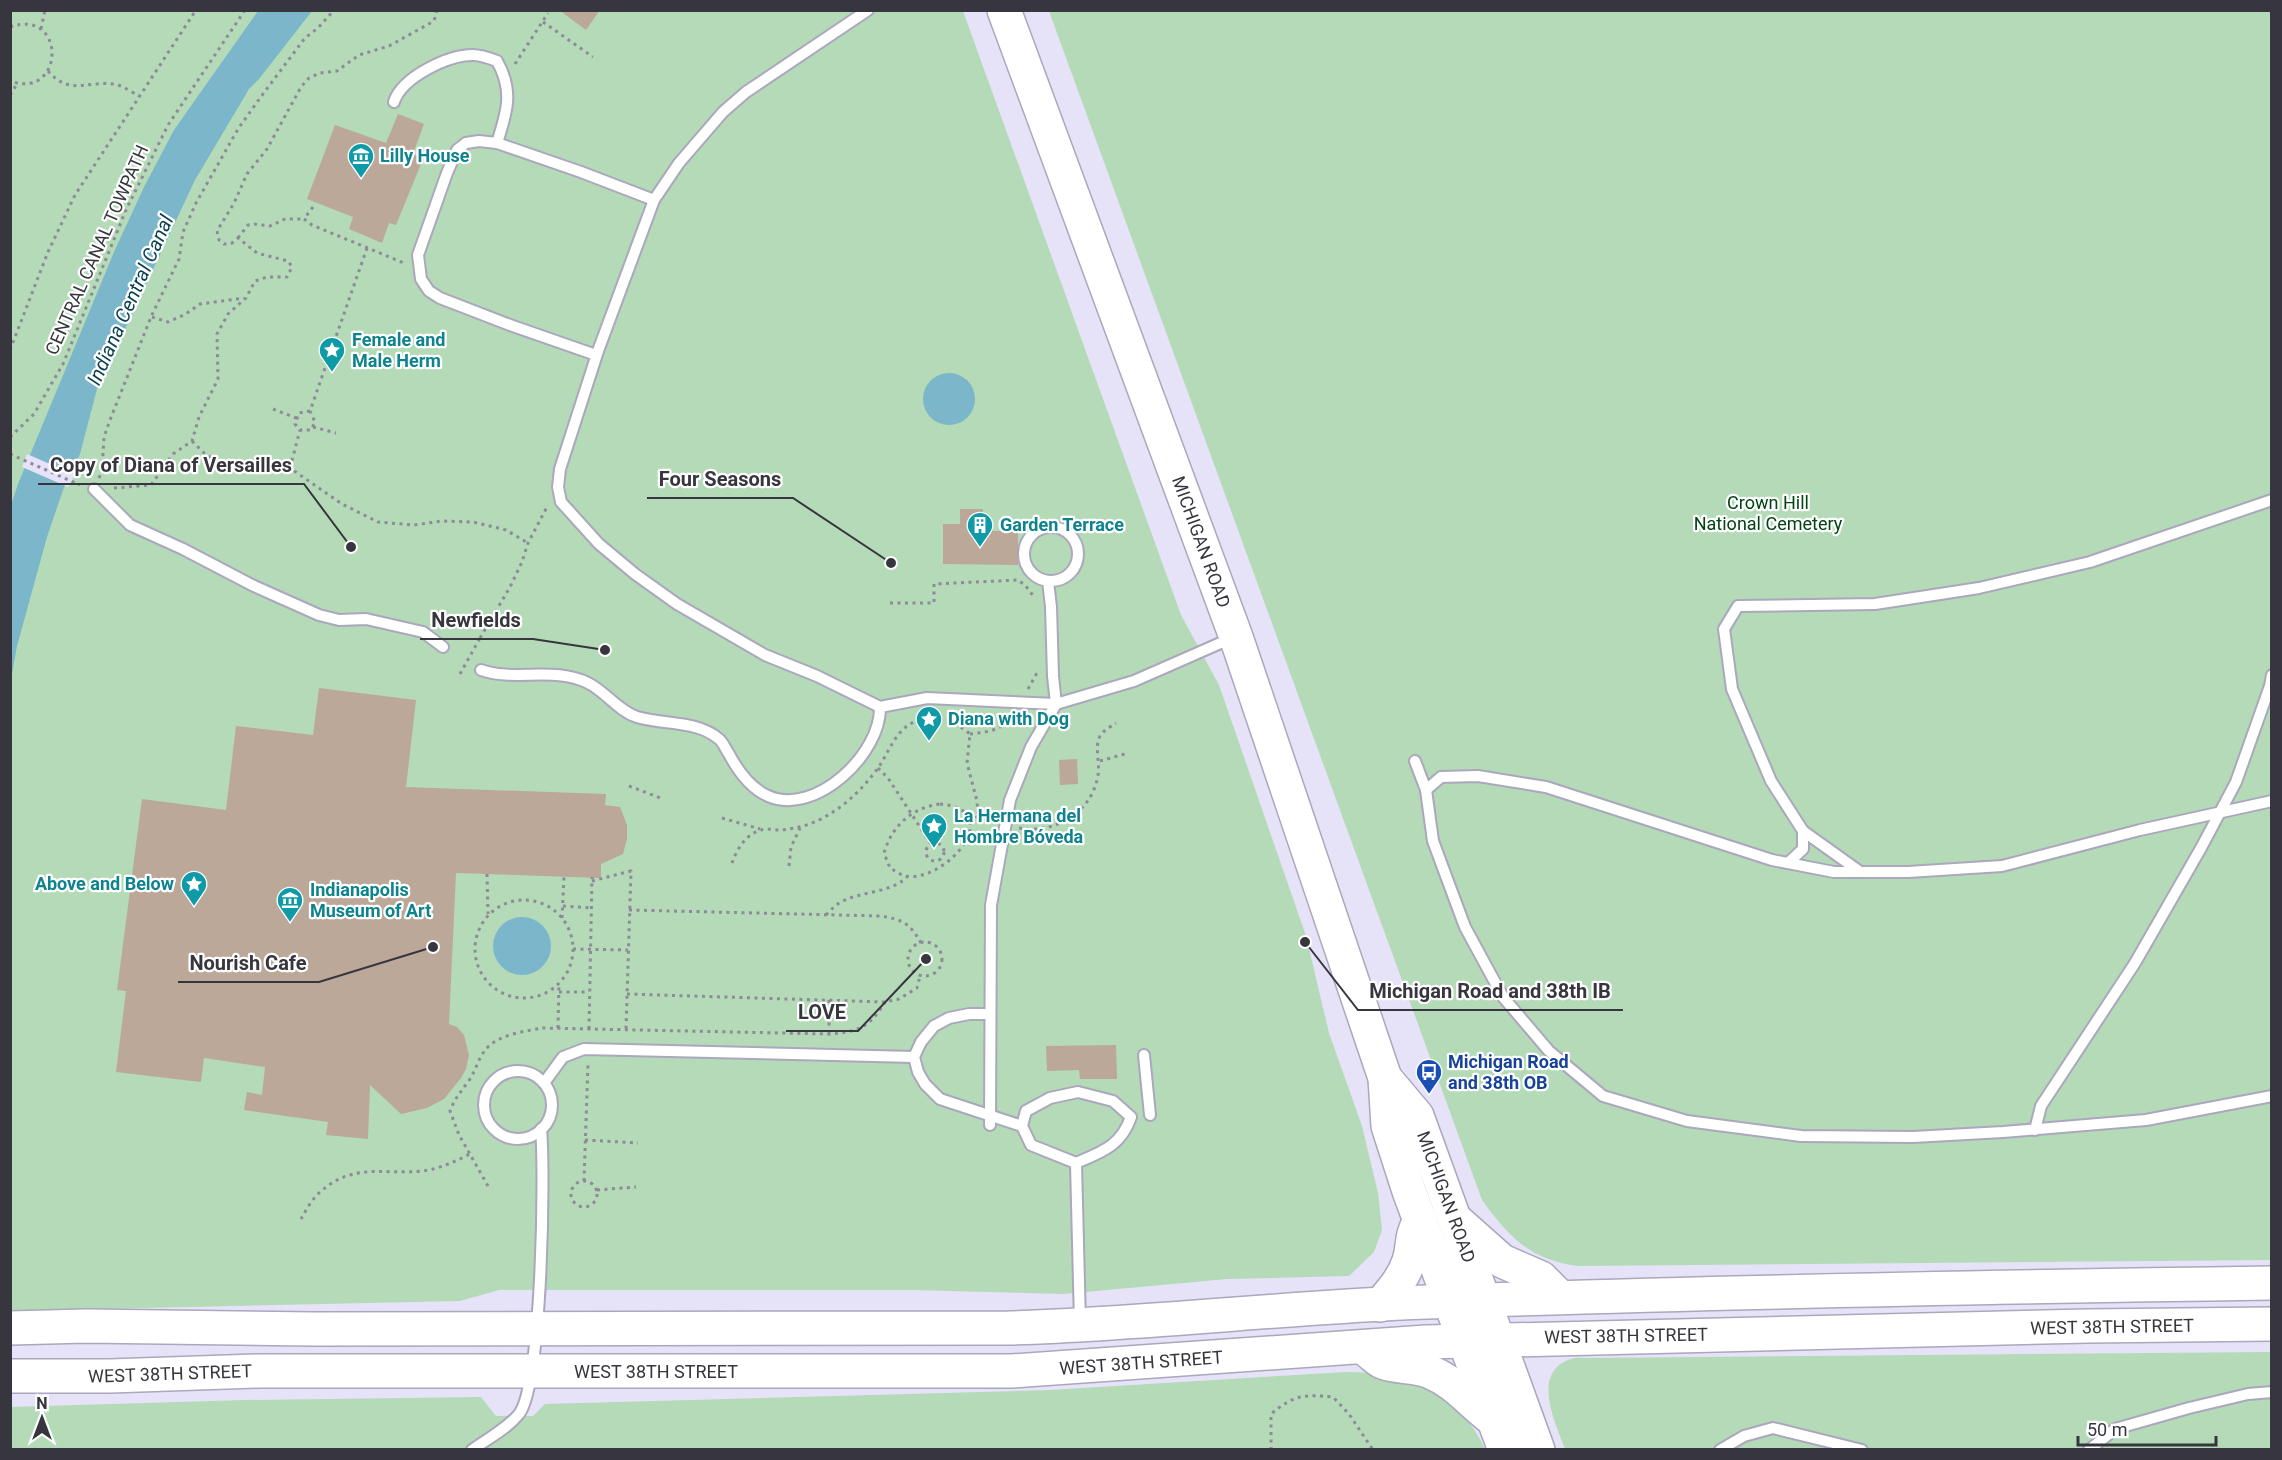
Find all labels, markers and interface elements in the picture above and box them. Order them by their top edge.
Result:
museum icon: Lilly House [346,141,376,179]
street label: CENTRAL CANAL TOWPATH [41,142,152,358]
place label: Lilly House [380,145,470,166]
water label: Indiana Central Canal [82,211,178,389]
place label: Female and Male Herm [352,329,445,371]
place icon: Female and Male Herm [317,335,347,373]
callout: Copy of Diana of Versailles [38,446,304,484]
text: Copy of Diana of Versailles [50,453,292,477]
callout: Four Seasons [647,460,793,498]
text: Four Seasons [659,467,781,491]
street label: MICHIGAN ROAD [1168,473,1235,610]
park label: Crown Hill National Cemetery [1694,492,1843,534]
building icon: Garden Terrace [965,510,995,548]
place label: Garden Terrace [1000,514,1124,535]
callout: Newfields [420,601,533,639]
text: Newfields [431,608,521,632]
place icon: Diana with Dog [914,704,944,742]
place label: Diana with Dog [948,708,1069,729]
place label: La Hermana del Hombre Bóveda [954,805,1084,847]
place icon: La Hermana del Hombre Bóveda [919,811,949,849]
place icon: Above and Below [179,869,209,907]
place label: Above and Below [35,873,174,894]
place label: Indianapolis Museum of Art [310,879,431,921]
museum icon: Indianapolis Museum of Art [275,885,305,923]
callout: Nourish Cafe [178,944,319,982]
text: Nourish Cafe [189,951,307,975]
callout: Michigan Road and 38th IB [1358,972,1623,1010]
text: Michigan Road and 38th IB [1369,979,1611,1003]
callout: LOVE [786,993,858,1031]
text: LOVE [798,1000,846,1024]
place label: Michigan Road and 38th OB [1448,1051,1569,1093]
bus stop icon: Michigan Road and 38th OB [1414,1057,1444,1095]
street label: MICHIGAN ROAD [1413,1128,1480,1265]
street label: WEST 38TH STREET [2030,1315,2194,1338]
street label: WEST 38TH STREET [1544,1324,1708,1347]
street label: WEST 38TH STREET [1058,1346,1224,1379]
street label: WEST 38TH STREET [88,1360,253,1387]
street label: WEST 38TH STREET [574,1361,738,1382]
north arrow [12,1388,72,1448]
text: N [36,1394,48,1413]
scale bar [2078,1409,2216,1447]
text: 50 m [2087,1419,2127,1440]

